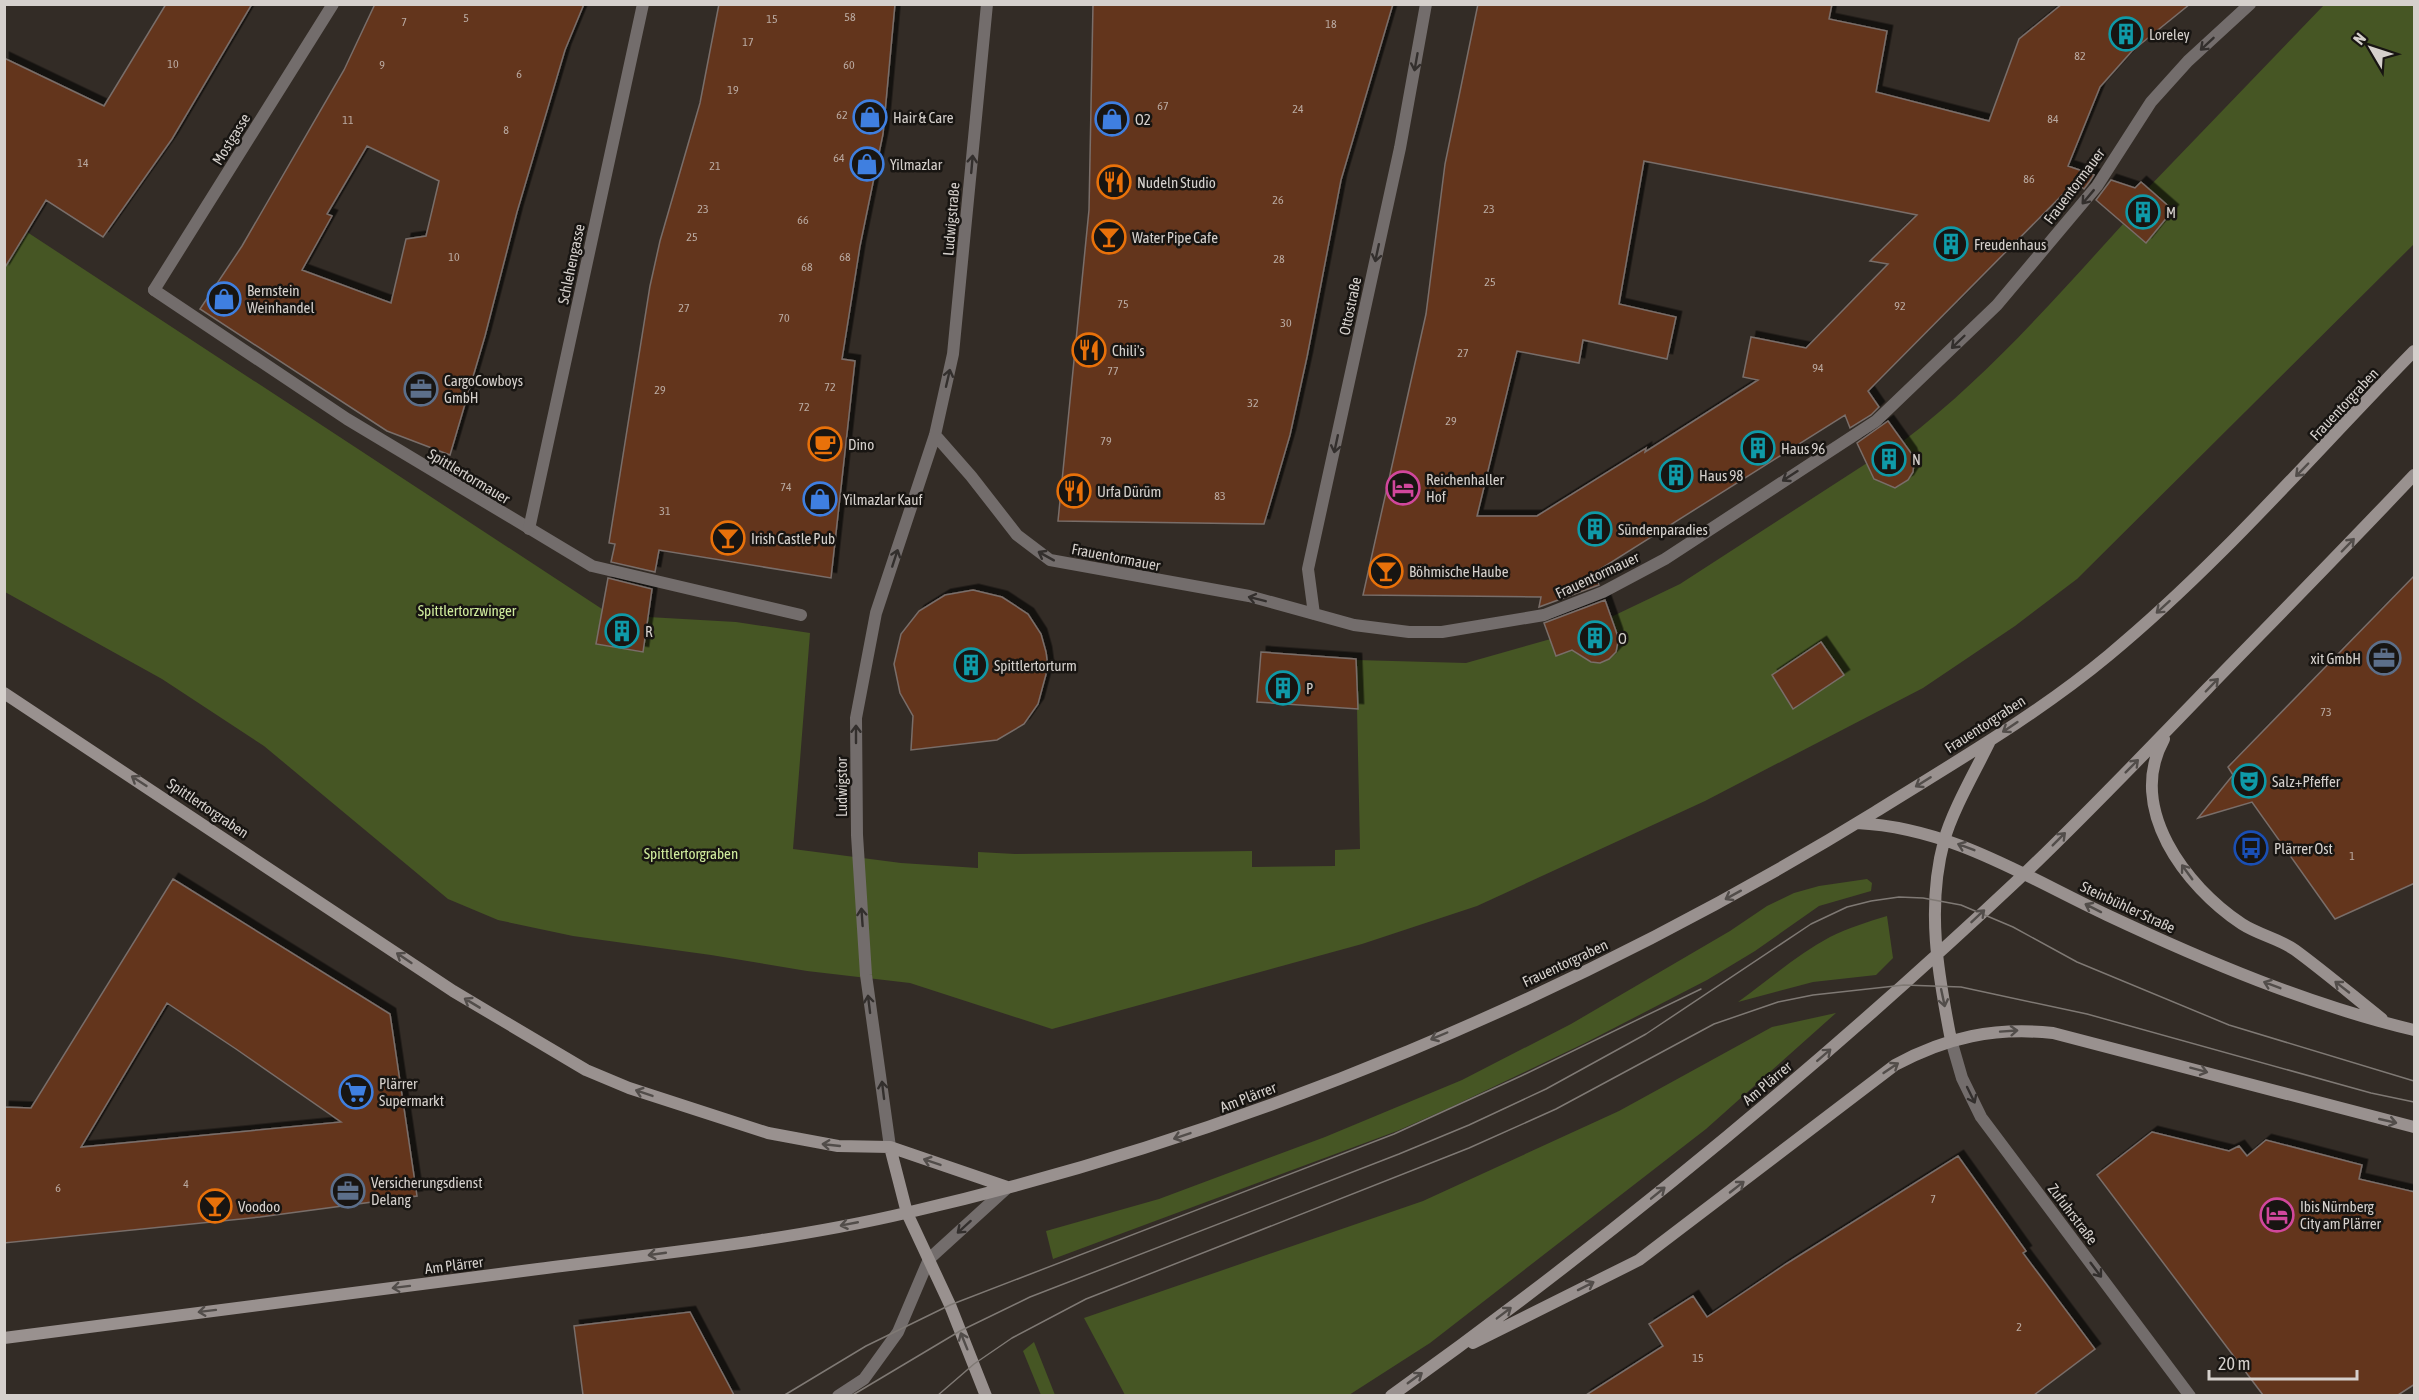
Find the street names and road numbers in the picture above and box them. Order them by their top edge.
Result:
street label: Mostgasse [209,110,253,168]
street label: Frauentormauer [2040,144,2108,227]
street label: Ludwigstraße [939,181,963,256]
street label: Schlehengasse [554,222,588,306]
street label: Ottostraße [1336,275,1364,337]
street label: Frauentorgraben [2306,365,2382,443]
street label: Spittlertormauer [425,445,513,507]
street label: Frauentormauer [1070,540,1162,574]
street label: Frauentormauer [1553,548,1642,602]
street label: Frauentorgraben [1942,692,2028,756]
street label: Ludwigstor [833,756,850,817]
street label: Spittlertorgraben [164,775,252,841]
street label: Steinbühler Straße [2078,878,2178,936]
street label: Frauentorgraben [1520,936,1610,990]
street label: Am Plärrer [1739,1057,1795,1108]
street label: Am Plärrer [1218,1078,1279,1115]
street label: Zufuhrstraße [2045,1180,2101,1248]
street label: Am Plärrer [424,1253,485,1277]

